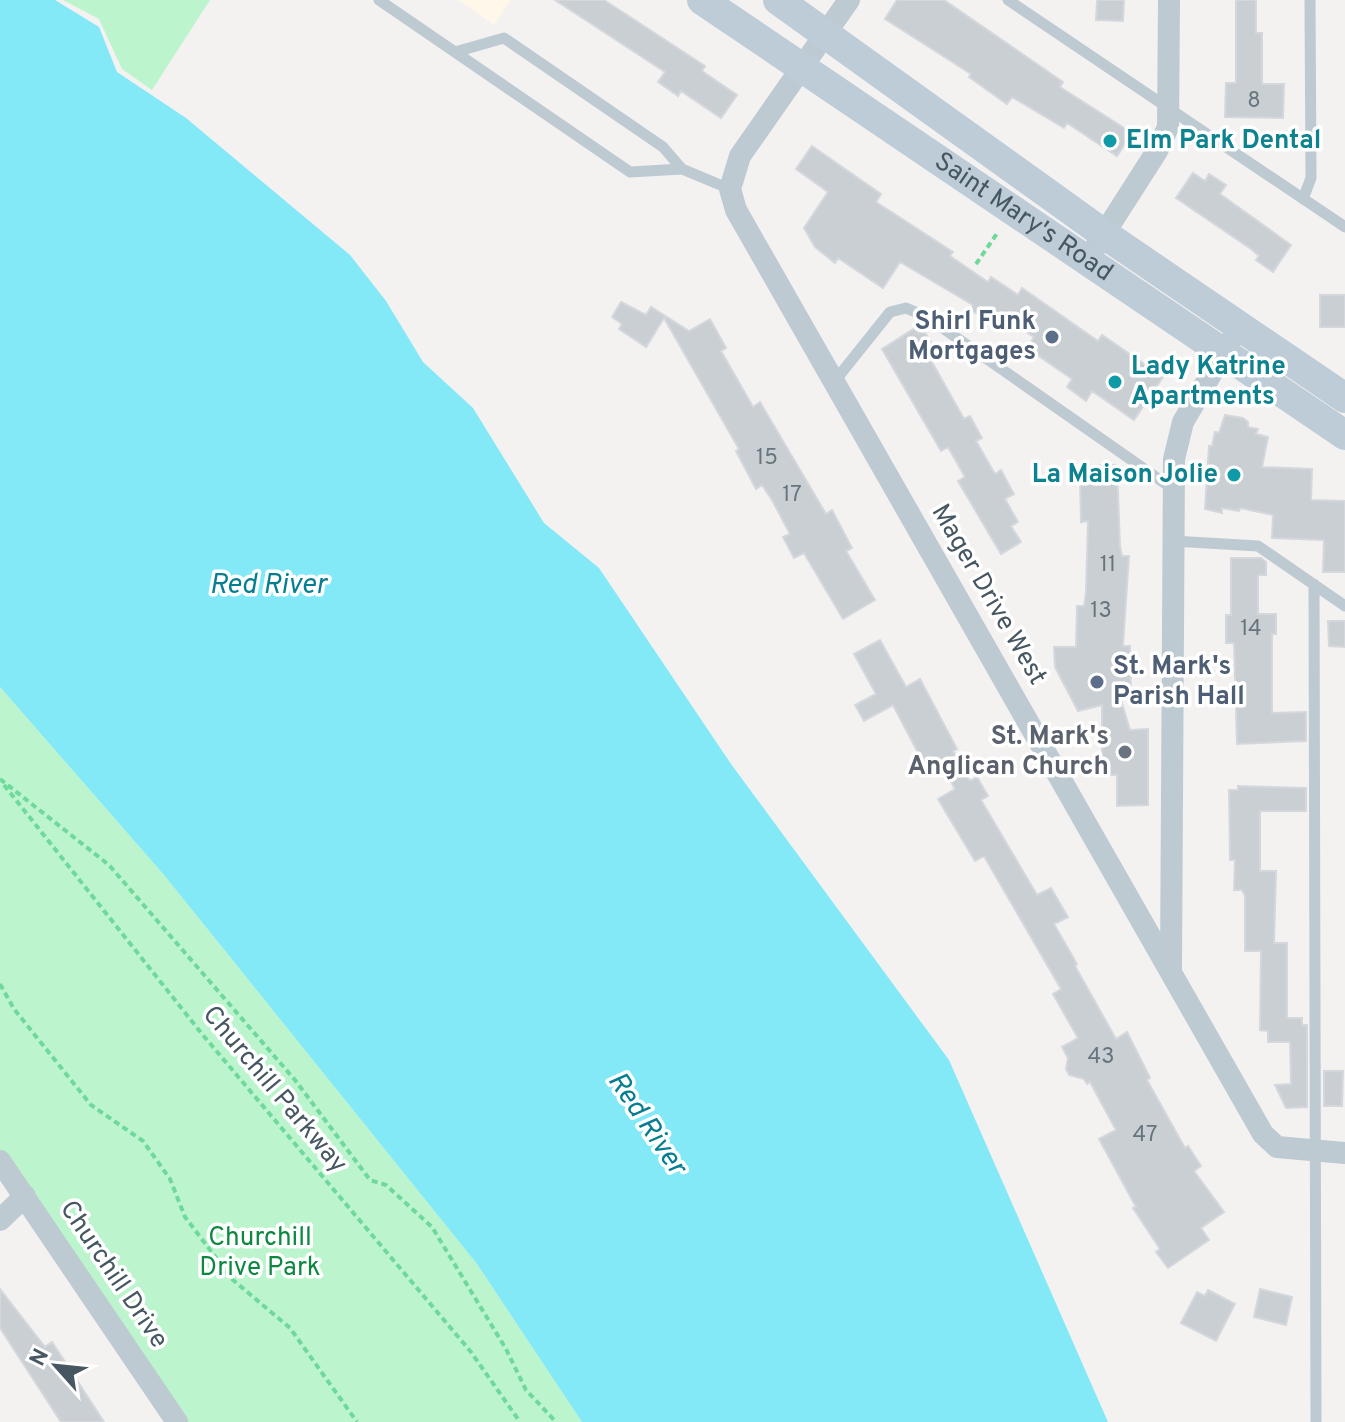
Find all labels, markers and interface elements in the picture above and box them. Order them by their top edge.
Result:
house number: 8 [1247,88,1261,115]
place label: Elm Park Dental [1126,125,1321,158]
marker: Elm Park Dental [1101,132,1119,150]
street label: Saint Mary's Road [928,145,1119,289]
place label: Shirl Funk Mortgages [908,306,1036,369]
marker: Shirl Funk Mortgages [1043,328,1061,346]
place label: Lady Katrine Apartments [1131,351,1286,414]
marker: Lady Katrine Apartments [1106,373,1124,391]
house number: 15 [756,445,778,472]
place label: La Maison Jolie [1032,459,1218,492]
marker: La Maison Jolie [1225,466,1243,484]
house number: 17 [782,482,802,509]
street label: Mager Drive West [923,499,1053,691]
house number: 11 [1100,552,1116,579]
water label: Red River [210,568,329,604]
house number: 13 [1090,598,1112,625]
house number: 14 [1240,616,1262,643]
place label: St. Mark's Parish Hall [1113,651,1245,714]
marker: St. Mark's Parish Hall [1088,673,1106,691]
place label: St. Mark's Anglican Church [907,721,1109,784]
marker: St. Mark's Anglican Church [1116,743,1134,761]
street label: Churchill Parkway [194,999,354,1181]
house number: 43 [1088,1044,1114,1071]
water label: Red River [598,1065,695,1184]
house number: 47 [1133,1122,1157,1149]
street label: Churchill Drive [51,1195,175,1355]
park label: Churchill Drive Park [199,1222,321,1285]
north arrow [16,1326,96,1406]
text: N [25,1345,56,1371]

